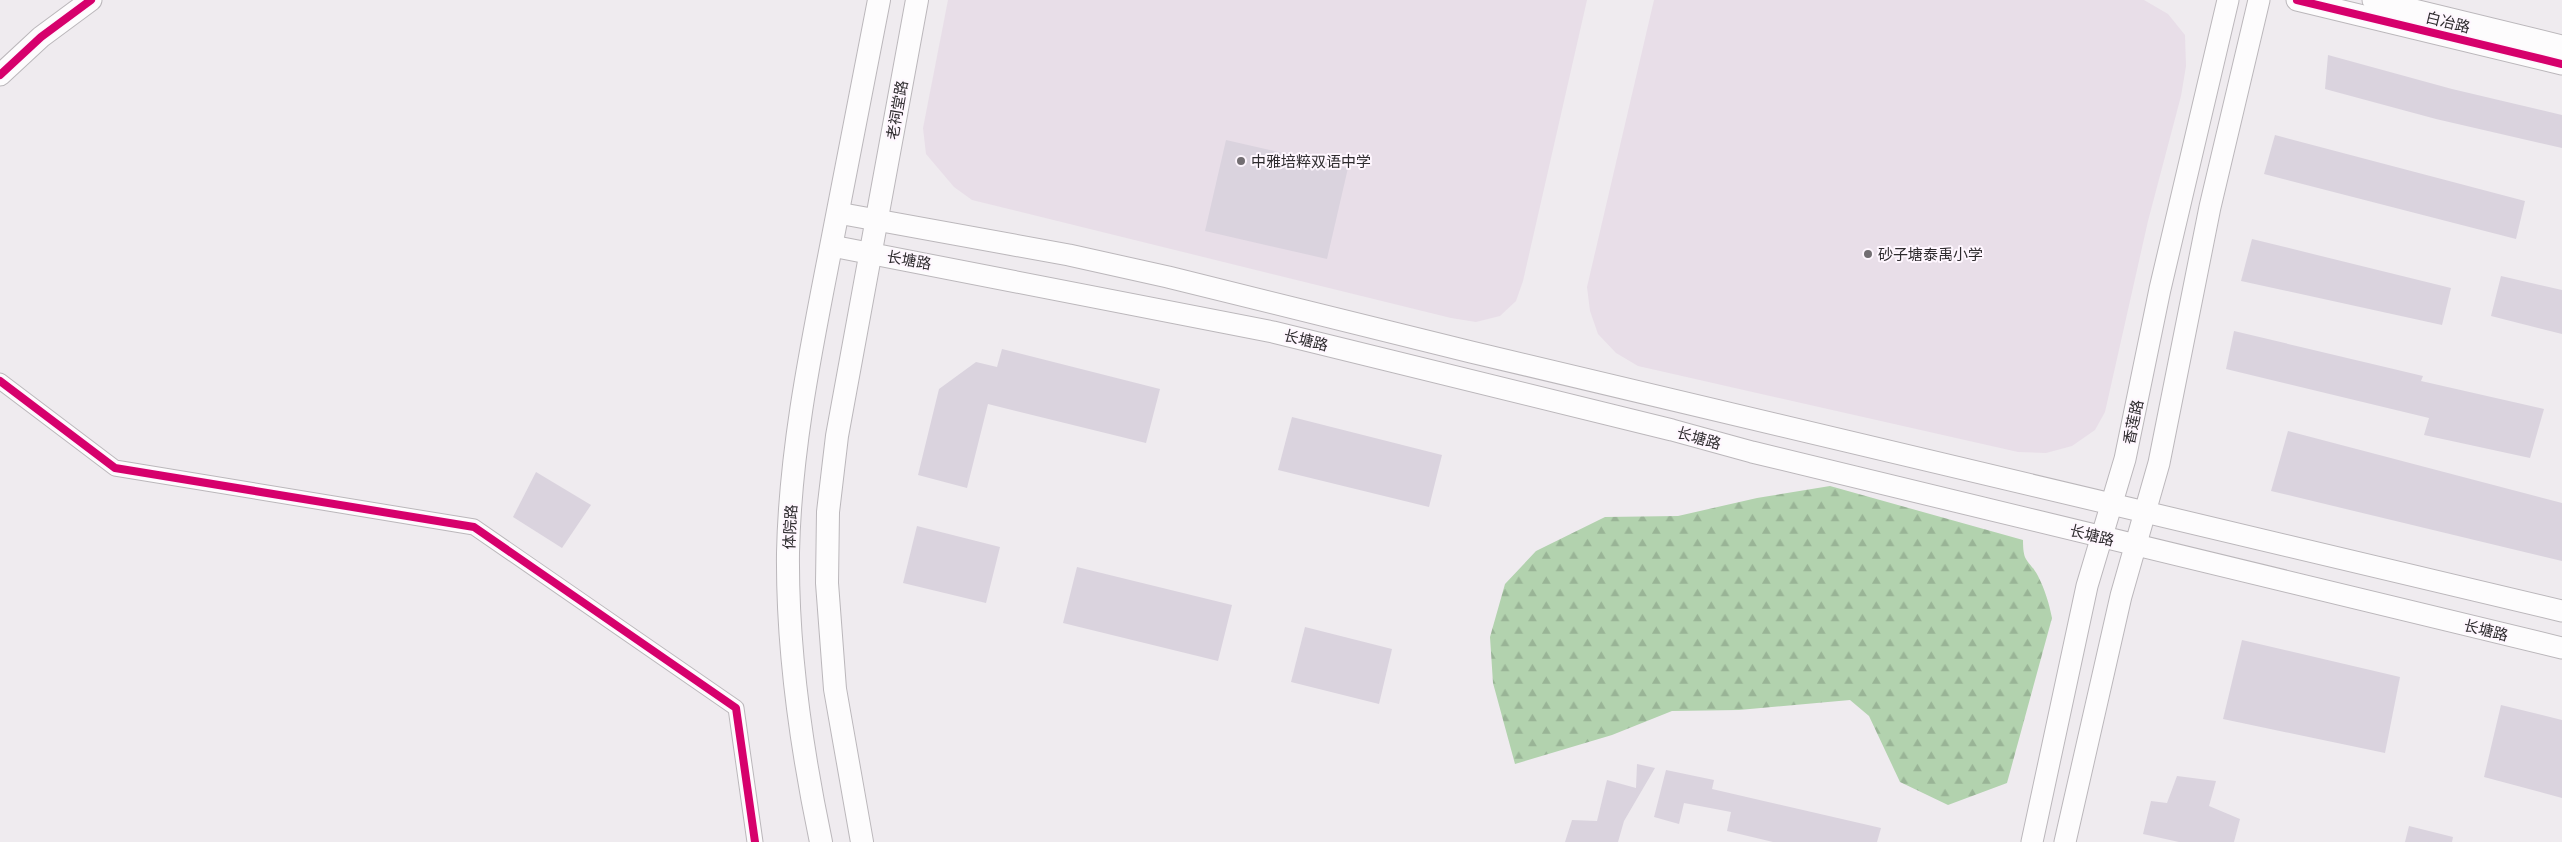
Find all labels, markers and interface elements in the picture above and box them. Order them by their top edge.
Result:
street label: 白冶路 [2424,7,2472,37]
street label: 老祠堂路 [882,79,912,141]
place label: 中雅培粹双语中学 [1251,152,1371,171]
marker: 中雅培粹双语中学 [1235,155,1247,167]
place label: 砂子塘泰禹小学 [1878,245,1983,264]
street label: 长塘路 [885,247,933,273]
marker: 砂子塘泰禹小学 [1862,248,1874,260]
street label: 长塘路 [1282,325,1330,355]
street label: 香莲路 [2119,398,2147,446]
street label: 长塘路 [1675,423,1723,453]
street label: 体院路 [779,504,801,550]
street label: 长塘路 [2068,520,2116,550]
street label: 长塘路 [2462,615,2510,645]

